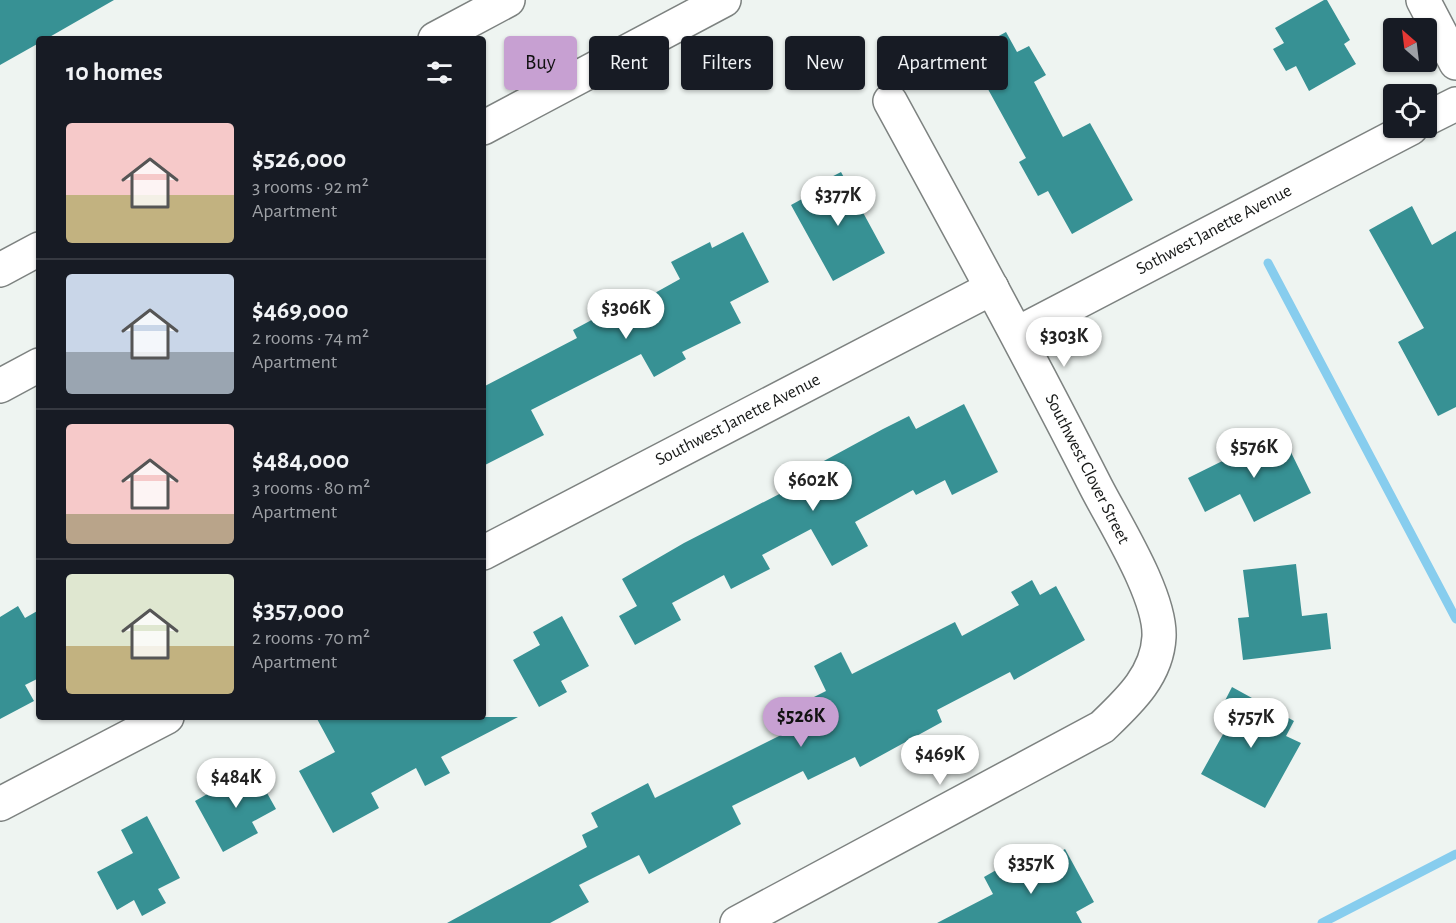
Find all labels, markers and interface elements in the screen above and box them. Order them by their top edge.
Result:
north arrow [1383,18,1437,72]
map controls [1383,18,1437,138]
chip: Buy [504,36,577,90]
chip: Rent [589,36,669,90]
chip: Filters [681,36,773,90]
chip: New [785,36,865,90]
chip: Apartment [877,36,1008,90]
icon: filters [423,56,456,89]
text: 10 homes [66,59,163,85]
button: locate [1383,84,1437,138]
text: $526,000 [252,146,346,172]
icon: home [114,147,186,219]
pin: $377K [796,176,880,227]
text: 3 rooms · 92 m² [252,177,369,197]
street label: Sothwest Janette Avenue [1133,181,1295,279]
text: $377K [815,185,861,205]
text: Apartment [252,201,337,221]
pin: $306K [584,289,668,340]
text: $469,000 [252,297,349,323]
icon: home [114,298,186,370]
text: $306K [601,298,651,318]
pin: $303K [1022,317,1106,368]
text: $303K [1040,326,1088,346]
text: 2 rooms · 74 m² [252,328,369,348]
text: Apartment [252,352,337,372]
street label: Southwest Janette Avenue [653,371,823,469]
street label: Southwest Clover Street [1041,391,1133,547]
pin: $576K [1212,428,1296,479]
text: $576K [1230,437,1278,457]
text: $484,000 [252,447,349,473]
icon: home [114,448,186,520]
pin: $602K [771,461,855,512]
text: $602K [788,470,838,490]
text: 3 rooms · 80 m² [252,478,370,498]
text: Apartment [252,502,337,522]
text: $357,000 [252,597,344,623]
icon: home [114,598,186,670]
text: 2 rooms · 70 m² [252,628,370,648]
text: Apartment [252,652,337,672]
pin: $526K [759,697,843,748]
pin: $757K [1209,698,1293,749]
text: $526K [777,706,825,726]
text: $757K [1228,707,1274,727]
pin: $469K [898,735,982,786]
text: $469K [915,744,965,764]
pin: $484K [194,758,278,809]
text: $484K [211,767,261,787]
pin: $357K [989,844,1073,895]
text: $357K [1008,853,1054,873]

